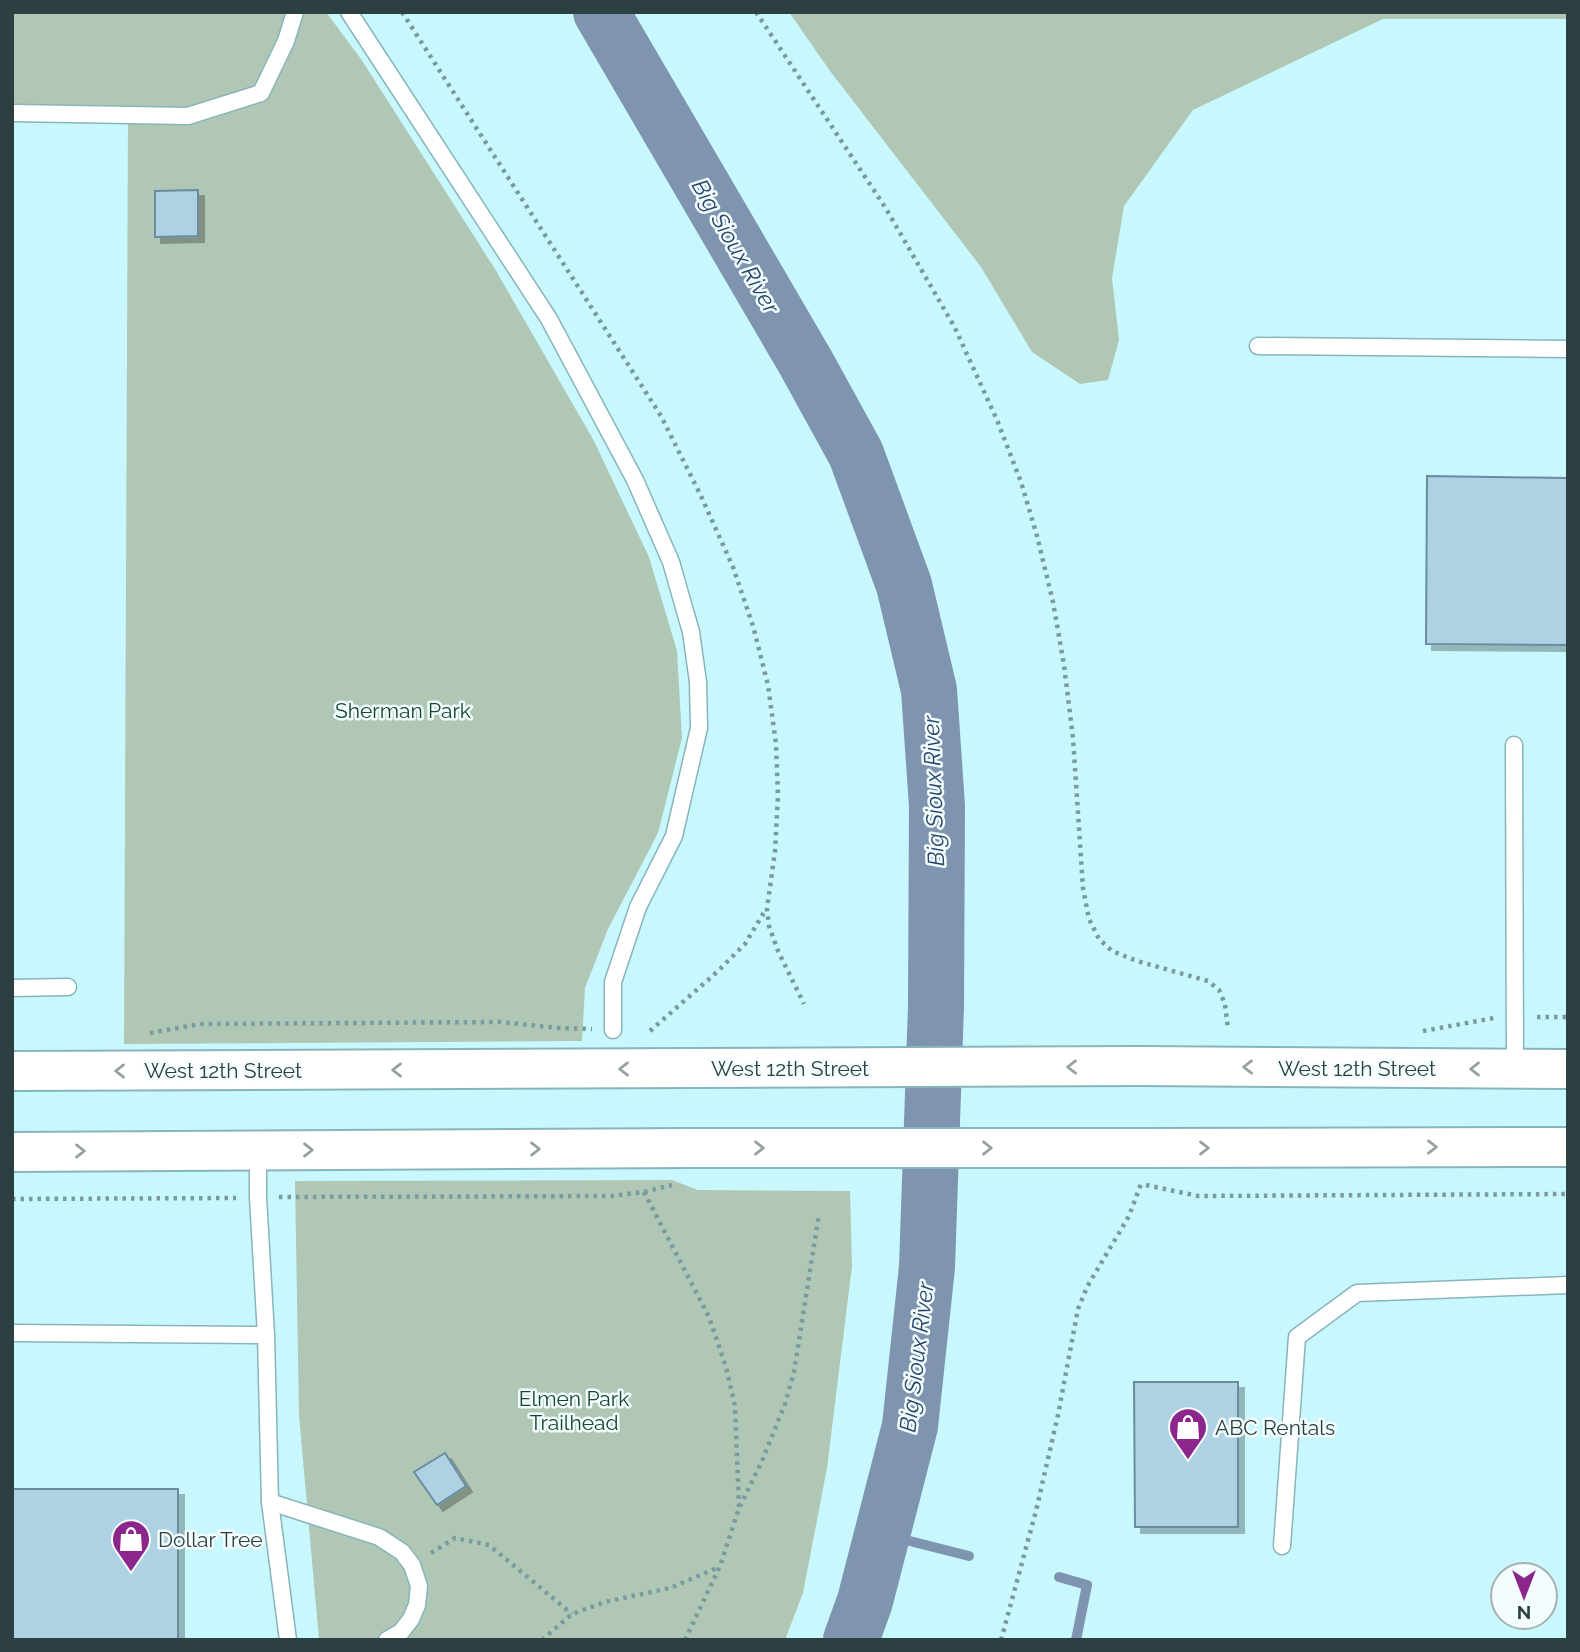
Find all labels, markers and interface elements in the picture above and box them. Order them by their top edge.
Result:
water label: Big Sioux River [687,174,786,319]
park label: Sherman Park [335,698,471,723]
water label: Big Sioux River [917,714,949,867]
street label: West 12th Street [711,1056,869,1081]
street label: West 12th Street [1278,1056,1436,1081]
street label: West 12th Street [144,1058,302,1083]
one-way arrow [1066,1059,1076,1075]
one-way arrow [1242,1059,1252,1075]
one-way arrow [619,1061,629,1077]
one-way arrow [1469,1061,1480,1077]
one-way arrow [391,1062,402,1078]
one-way arrow [115,1063,125,1079]
one-way arrow [1427,1139,1438,1155]
one-way arrow [755,1140,765,1156]
one-way arrow [982,1140,993,1156]
one-way arrow [1200,1140,1210,1156]
one-way arrow [531,1141,541,1157]
one-way arrow [303,1142,314,1158]
one-way arrow [76,1143,86,1159]
water label: Big Sioux River [893,1279,939,1434]
park label: Elmen Park Trailhead [519,1386,629,1435]
shop icon: ABC Rentals [1167,1406,1209,1461]
place label: ABC Rentals [1215,1415,1335,1440]
shop icon: Dollar Tree [110,1518,152,1573]
place label: Dollar Tree [158,1527,263,1552]
north arrow [1489,1561,1559,1631]
text: N [1517,1602,1531,1624]

